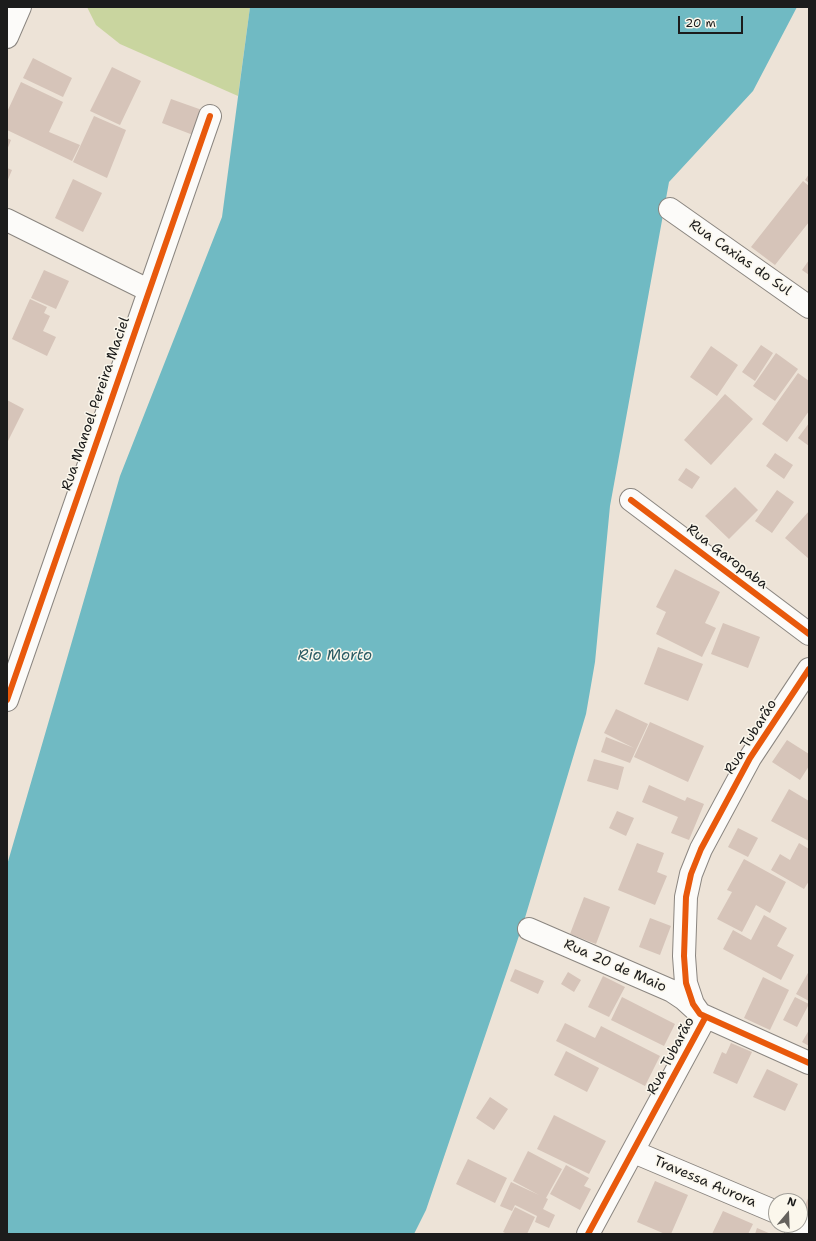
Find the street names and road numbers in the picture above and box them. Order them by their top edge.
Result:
street label: Rua Caxias do Sul [686,216,794,300]
street label: Rua Manoel Pereira Maciel [58,315,134,493]
street label: Rua Garopaba [683,521,771,593]
street label: Rua Tubarão [721,696,781,778]
street label: Rua 20 de Maio [561,936,669,996]
street label: Rua Tubarão [644,1014,698,1098]
street label: Travessa Aurora [651,1153,759,1211]

